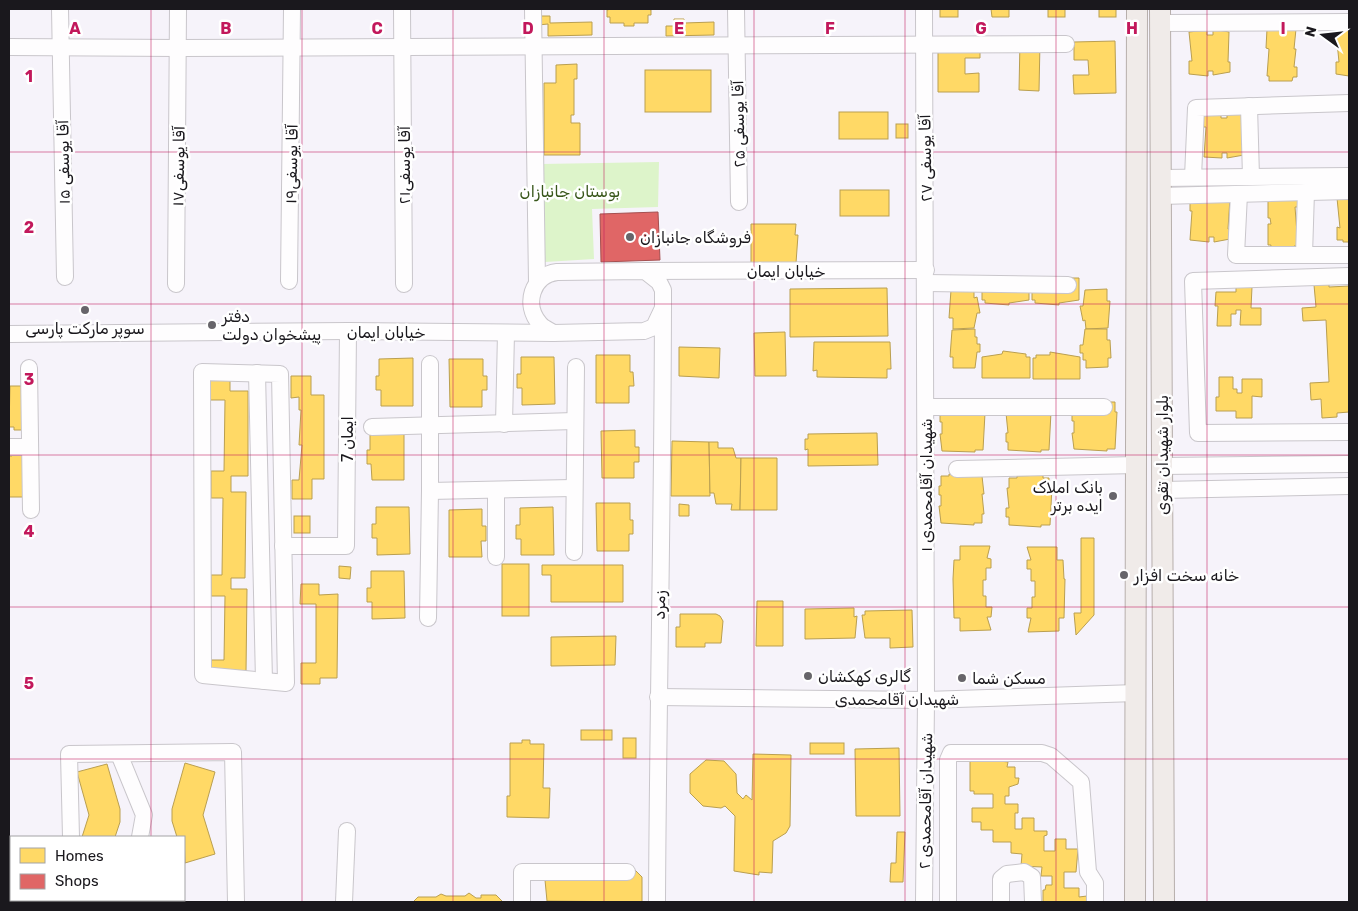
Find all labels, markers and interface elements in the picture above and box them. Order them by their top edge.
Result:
north arrow [1298,10,1348,60]
text: A [69,19,81,38]
text: B [220,19,232,38]
text: C [371,19,383,38]
text: D [522,19,534,38]
text: E [674,19,684,38]
text: F [825,19,835,38]
text: G [975,19,987,38]
text: H [1126,19,1138,38]
text: I [1280,19,1286,38]
text: N [1301,25,1320,39]
text: 1 [25,67,33,86]
street label: آقا یوسفی ۲۵ [728,80,750,168]
street label: آقا یوسفی ۲۷ [915,114,937,202]
street label: آقا یوسفی ۱۵ [53,119,75,204]
street label: آقا یوسفی۱۹ [281,124,303,204]
street label: آقا یوسفی۱۷ [168,125,190,207]
street label: آقا یوسفی۲۱ [395,125,415,204]
park label: بوستان جانبازان [520,182,620,202]
text: 2 [24,218,34,237]
place label: فروشگاه جانبازان [640,228,751,248]
marker: فروشگاه جانبازان [624,231,636,243]
street label: خیابان ایمان [747,262,825,281]
marker: سوپر مارکت پارسی [79,304,91,316]
place label: دفتر پیشخوان دولت [221,307,321,345]
place label: سوپر مارکت پارسی [25,319,145,339]
marker: دفتر پیشخوان دولت [206,319,218,331]
street label: خیابان ایمان [347,323,425,342]
text: 3 [24,370,34,389]
street label: بلوار شهیدان تقوی [1153,395,1173,515]
street label: ایمان 7 [338,416,357,462]
street label: شهیدان آقامحمدی ۱ [917,418,937,552]
place label: بانک املاک ایده برتر [1032,478,1103,516]
marker: بانک املاک ایده برتر [1107,490,1119,502]
text: 4 [24,522,35,541]
place label: خانه سخت افزار [1133,566,1239,586]
marker: خانه سخت افزار [1118,569,1130,581]
street label: زمرد [650,590,670,620]
place label: گالری کهکشان [818,667,912,687]
place label: مسکن شما [972,669,1046,688]
marker: گالری کهکشان [802,670,814,682]
marker: مسکن شما [956,672,968,684]
text: 5 [24,674,34,693]
street label: شهیدان آقامحمدی [835,690,959,710]
street label: شهیدان آقامحمدی ۲ [915,733,937,869]
legend [10,836,185,901]
text: Homes [55,847,104,865]
text: Shops [55,872,99,890]

